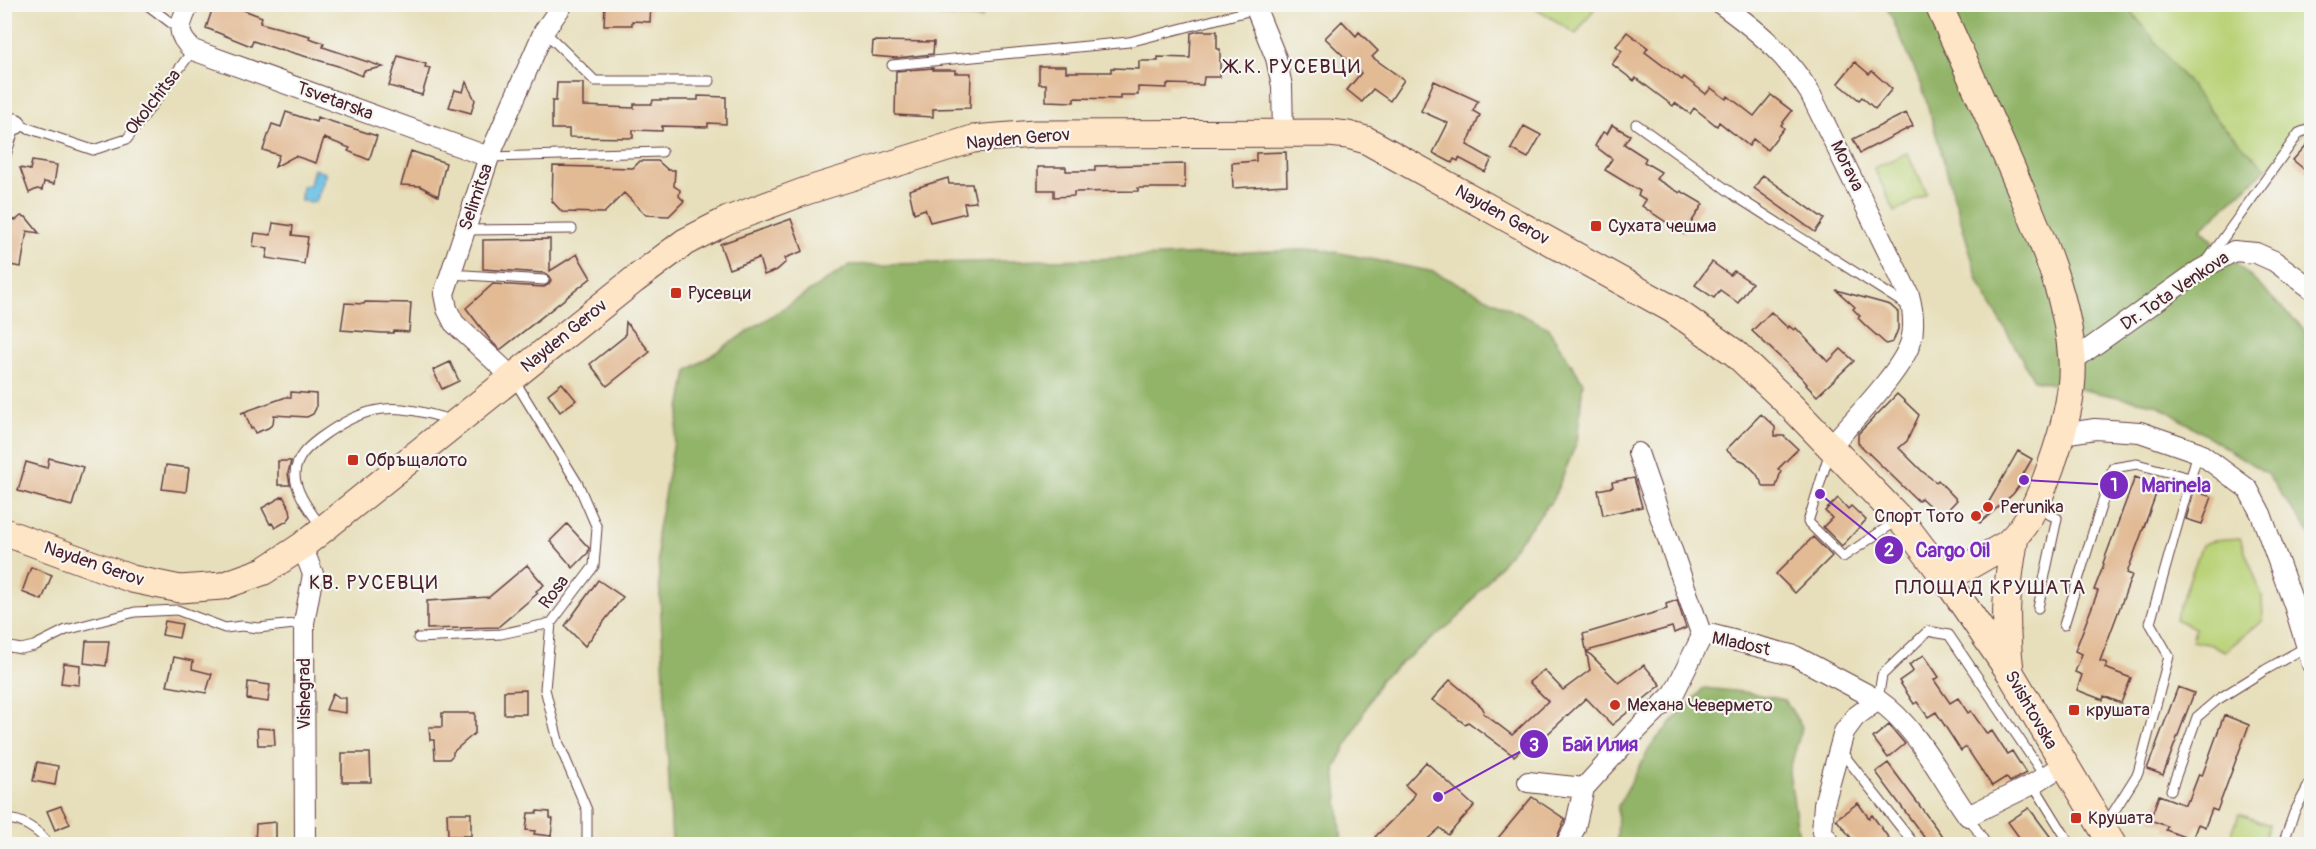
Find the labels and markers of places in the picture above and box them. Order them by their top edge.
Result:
place label: Сухата чешма [1608,215,1716,238]
marker: Сухата чешма [1589,219,1603,233]
place label: Русевци [688,282,751,305]
marker: Русевци [669,286,683,300]
place label: Обръщалото [365,449,467,472]
marker: Обръщалото [346,453,360,467]
callout: Marinela [2099,466,2223,504]
place label: Perunika [2000,496,2064,519]
marker: Perunika [1981,500,1995,514]
place label: Спорт Тото [1874,505,1964,528]
marker: Спорт Тото [1969,509,1983,523]
callout: Cargo Oil [1874,531,2003,569]
place label: Механа Чевермето [1627,694,1773,717]
marker: Механа Чевермето [1608,698,1622,712]
place label: крушата [2086,699,2150,722]
marker: крушата [2067,703,2081,717]
callout: Бай Илия [1519,725,1650,763]
place label: Крушата [2088,807,2153,830]
marker: Крушата [2069,811,2083,825]

